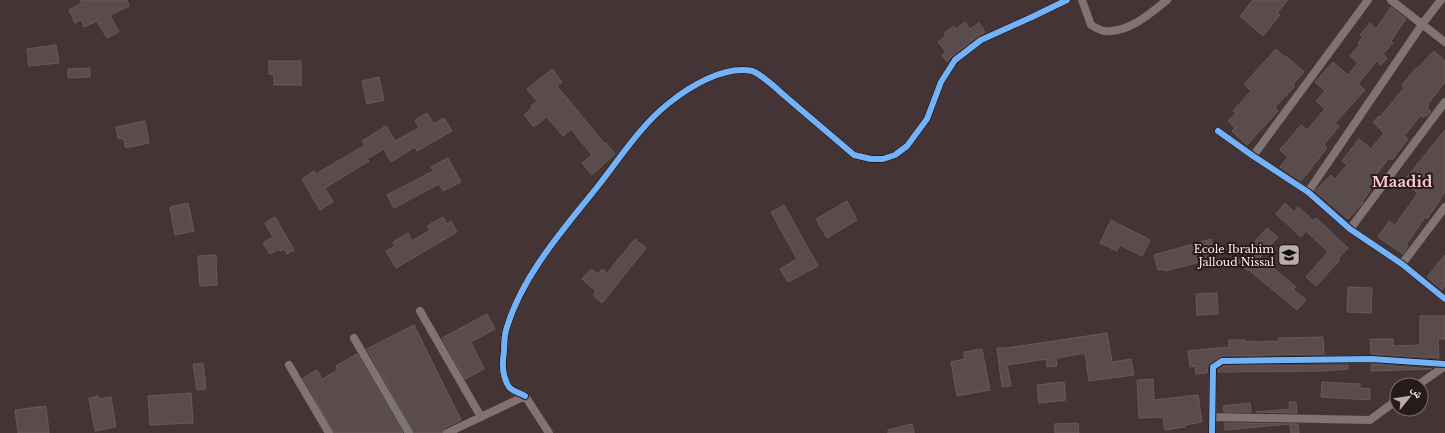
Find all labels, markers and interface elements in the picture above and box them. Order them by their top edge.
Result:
district label: Maadid [1372,172,1433,191]
place label: Ecole Ibrahim Jalloud Nissal [1194,242,1274,269]
school or university icon: Ecole Ibrahim Jalloud Nissal [1276,242,1302,268]
north arrow [1389,377,1429,417]
text: ش [1408,383,1427,401]

